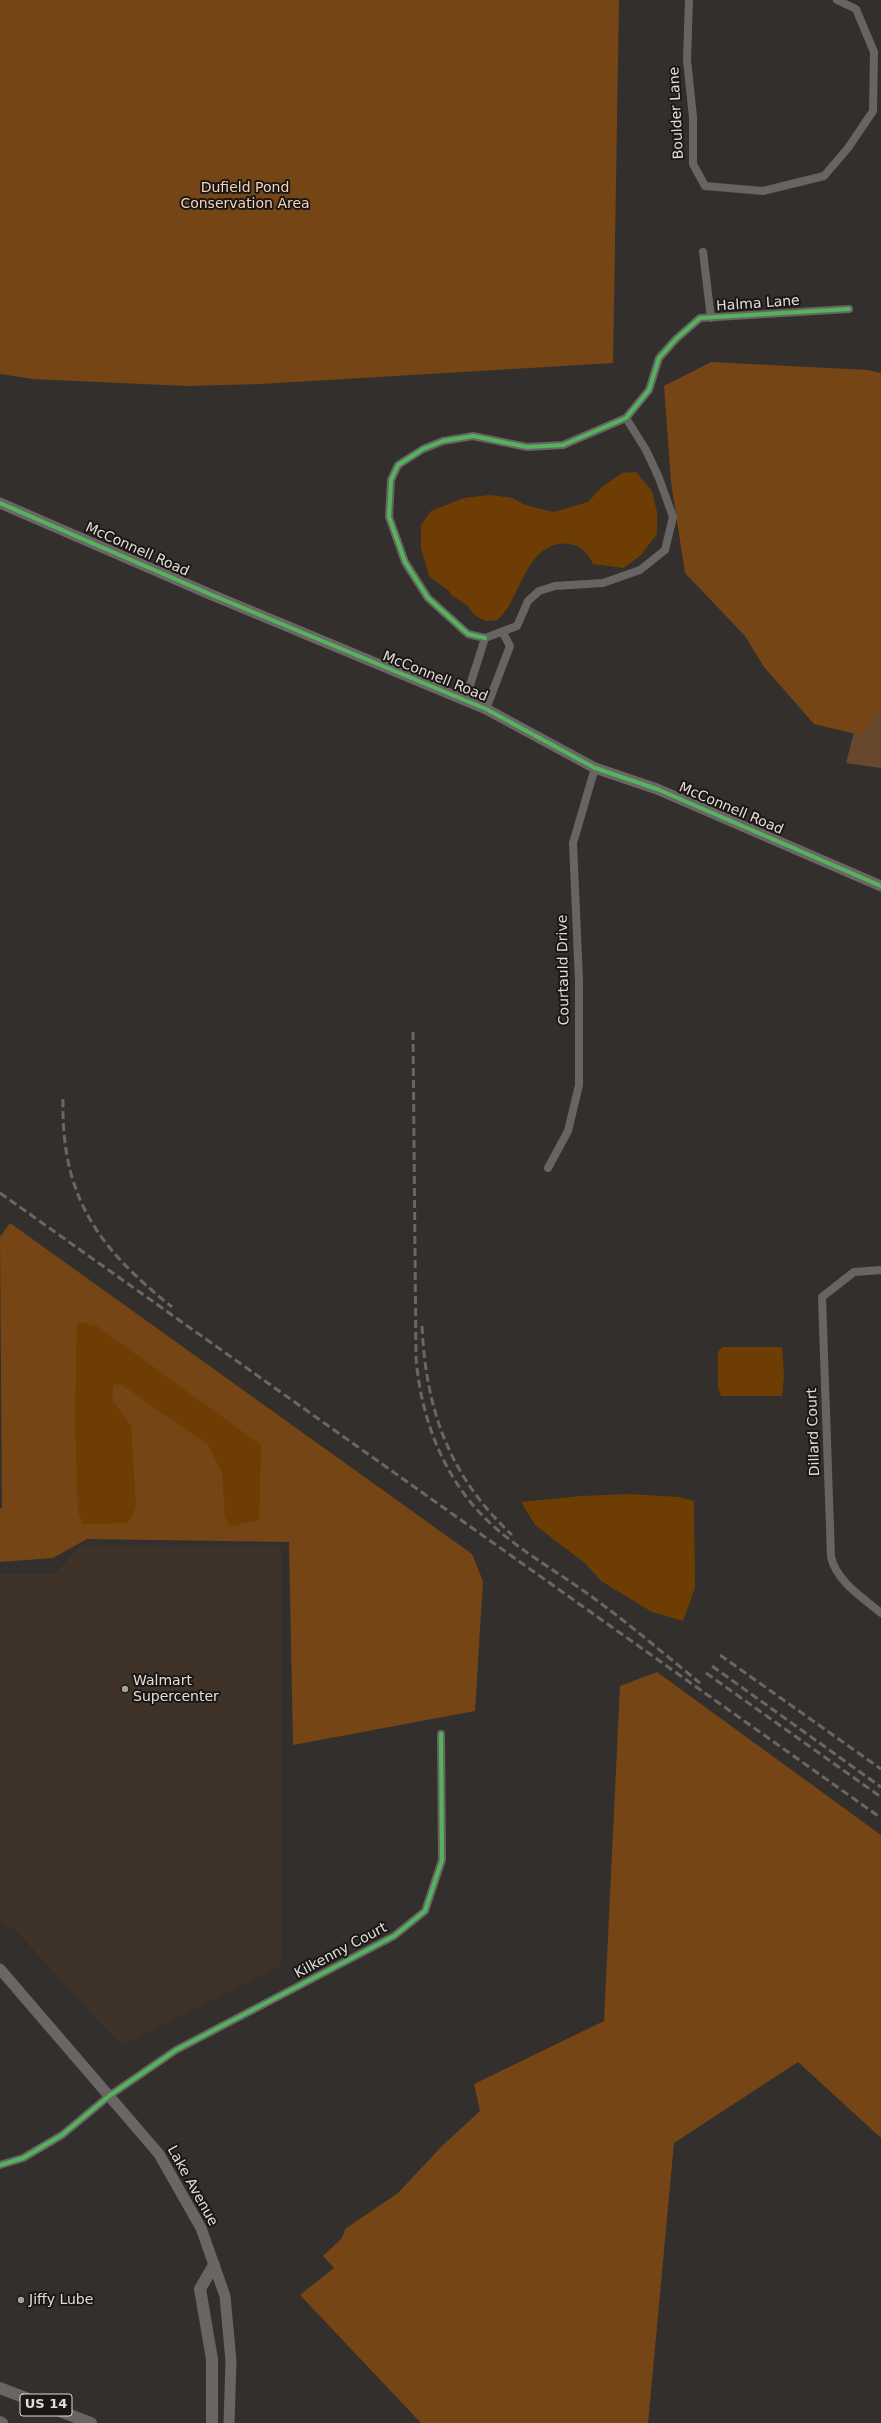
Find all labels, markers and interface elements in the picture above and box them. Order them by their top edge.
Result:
street label: Boulder Lane [666,66,688,160]
park label: Dufield Pond Conservation Area [180,180,310,212]
street label: Halma Lane [716,293,800,315]
street label: McConnell Road [82,520,192,580]
street label: McConnell Road [380,648,490,706]
street label: McConnell Road [676,779,786,839]
street label: Courtauld Drive [555,915,573,1025]
street label: Dillard Court [804,1388,824,1476]
place label: Walmart Supercenter [133,1673,219,1706]
marker: Walmart Supercenter [120,1684,130,1694]
street label: Kilkenny Court [292,1920,390,1982]
street label: Lake Avenue [163,2143,221,2229]
place label: Jiffy Lube [29,2292,93,2308]
marker: Jiffy Lube [16,2295,26,2305]
road number: US 14 [20,2394,72,2416]

